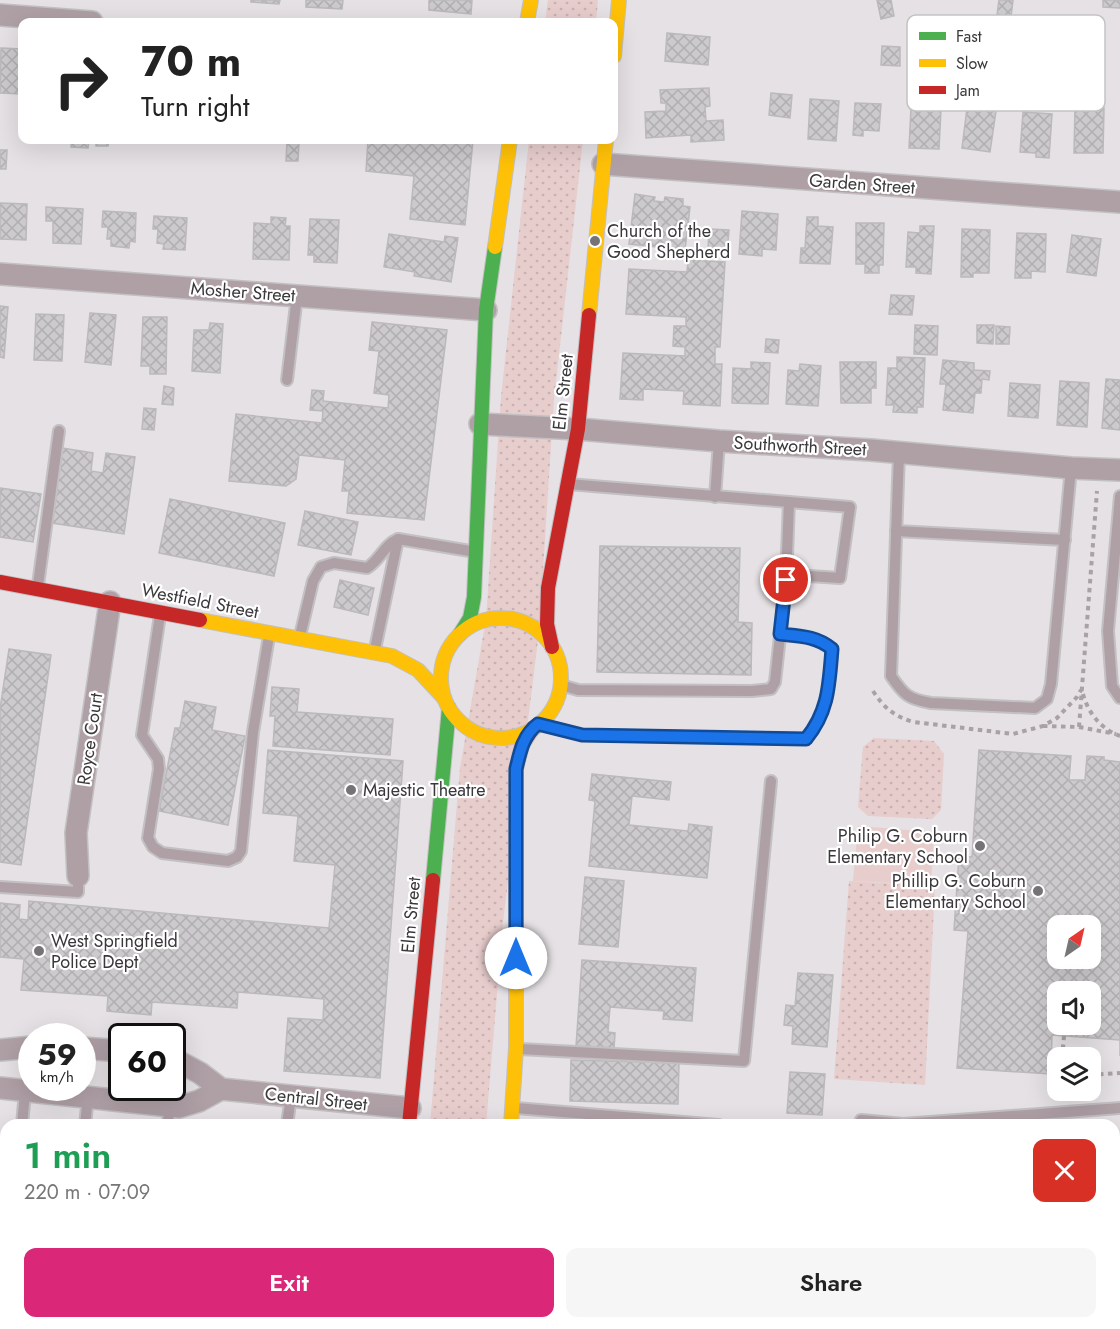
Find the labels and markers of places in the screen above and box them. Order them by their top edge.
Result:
place label: Church of the Good Shepherd [607,218,730,265]
marker: Church of the Good Shepherd [588,234,602,248]
pin [760,554,811,605]
place label: Majestic Theatre [363,777,486,803]
marker: Majestic Theatre [344,783,358,797]
place label: Philip G. Coburn Elementary School [827,823,968,870]
marker: Philip G. Coburn Elementary School [973,839,987,853]
place label: Phillip G. Coburn Elementary School [885,868,1026,915]
marker: Phillip G. Coburn Elementary School [1031,884,1045,898]
place label: West Springfield Police Dept [51,928,178,975]
marker: West Springfield Police Dept [32,944,46,958]

